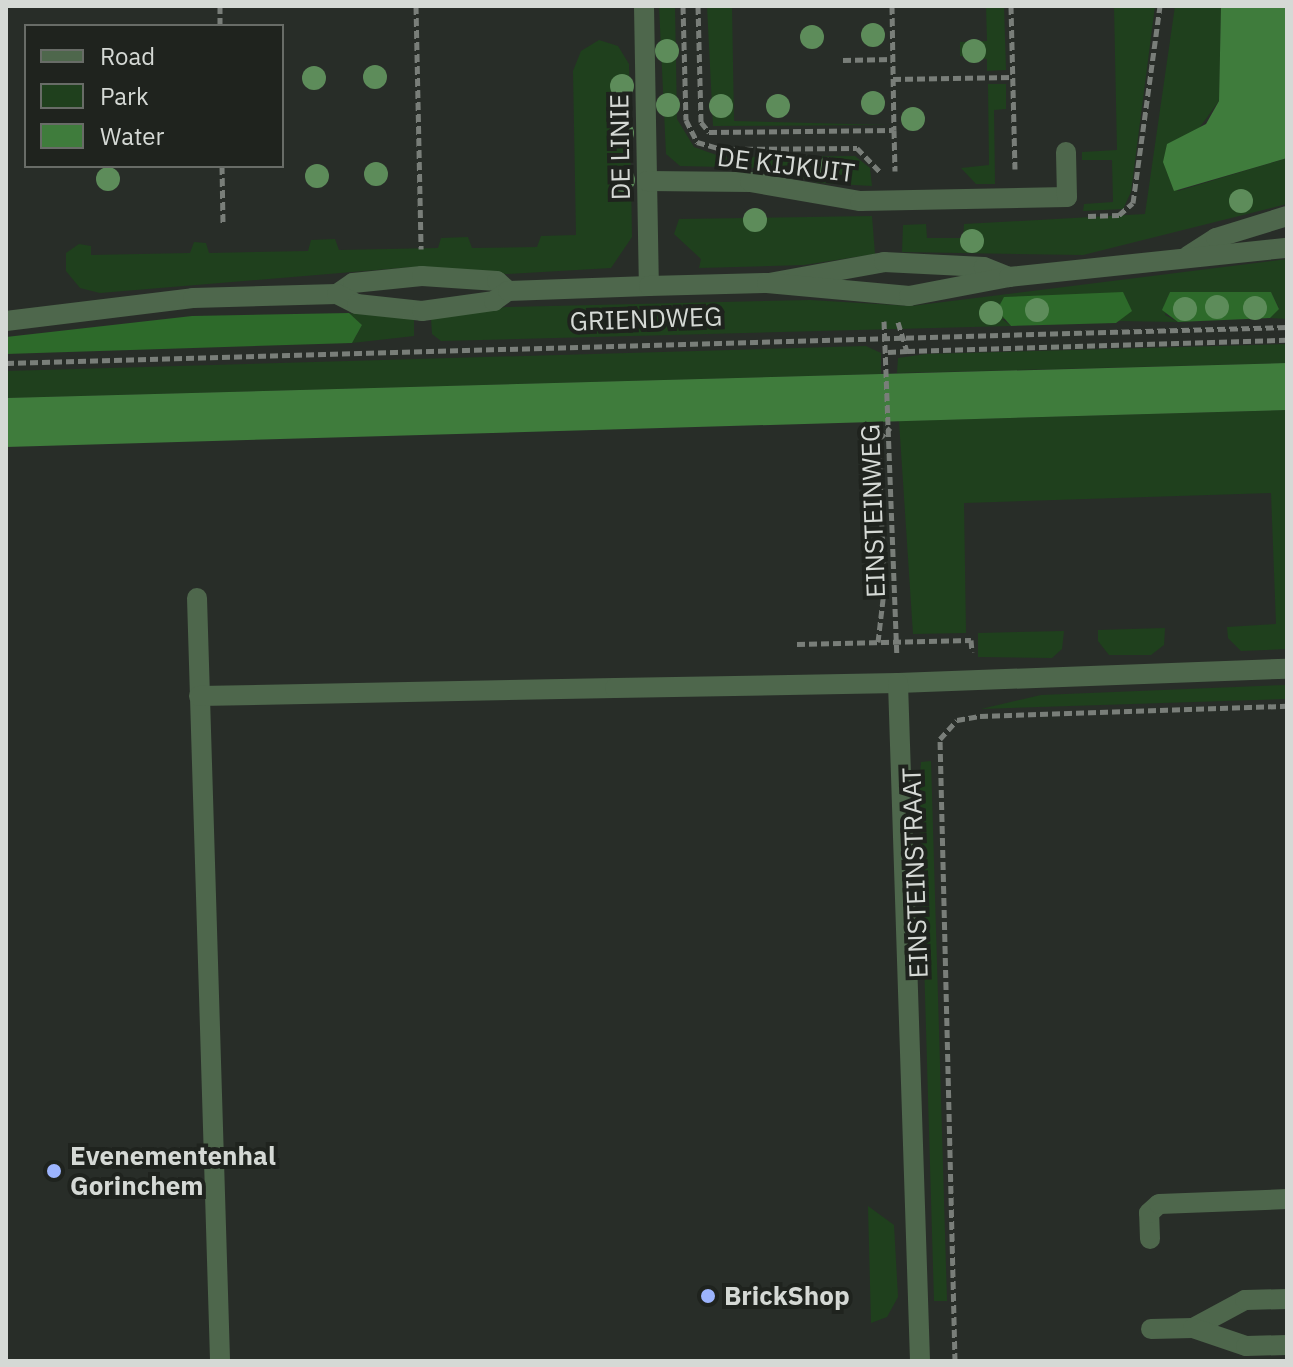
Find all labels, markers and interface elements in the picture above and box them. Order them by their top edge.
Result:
legend [24,24,284,168]
text: Road [100,40,155,72]
text: Park [100,80,149,112]
street label: DE LINIE [603,94,637,200]
text: Water [100,120,164,152]
street label: DE KIJKUIT [716,141,856,189]
street label: GRIENDWEG [569,301,723,337]
street label: EINSTEINWEG [854,424,892,598]
street label: EINSTEINSTRAAT [896,767,934,979]
place label: Evenementenhal Gorinchem [70,1140,276,1202]
marker: Evenementenhal Gorinchem [45,1162,63,1180]
place label: BrickShop [724,1280,850,1312]
marker: BrickShop [699,1287,717,1305]

